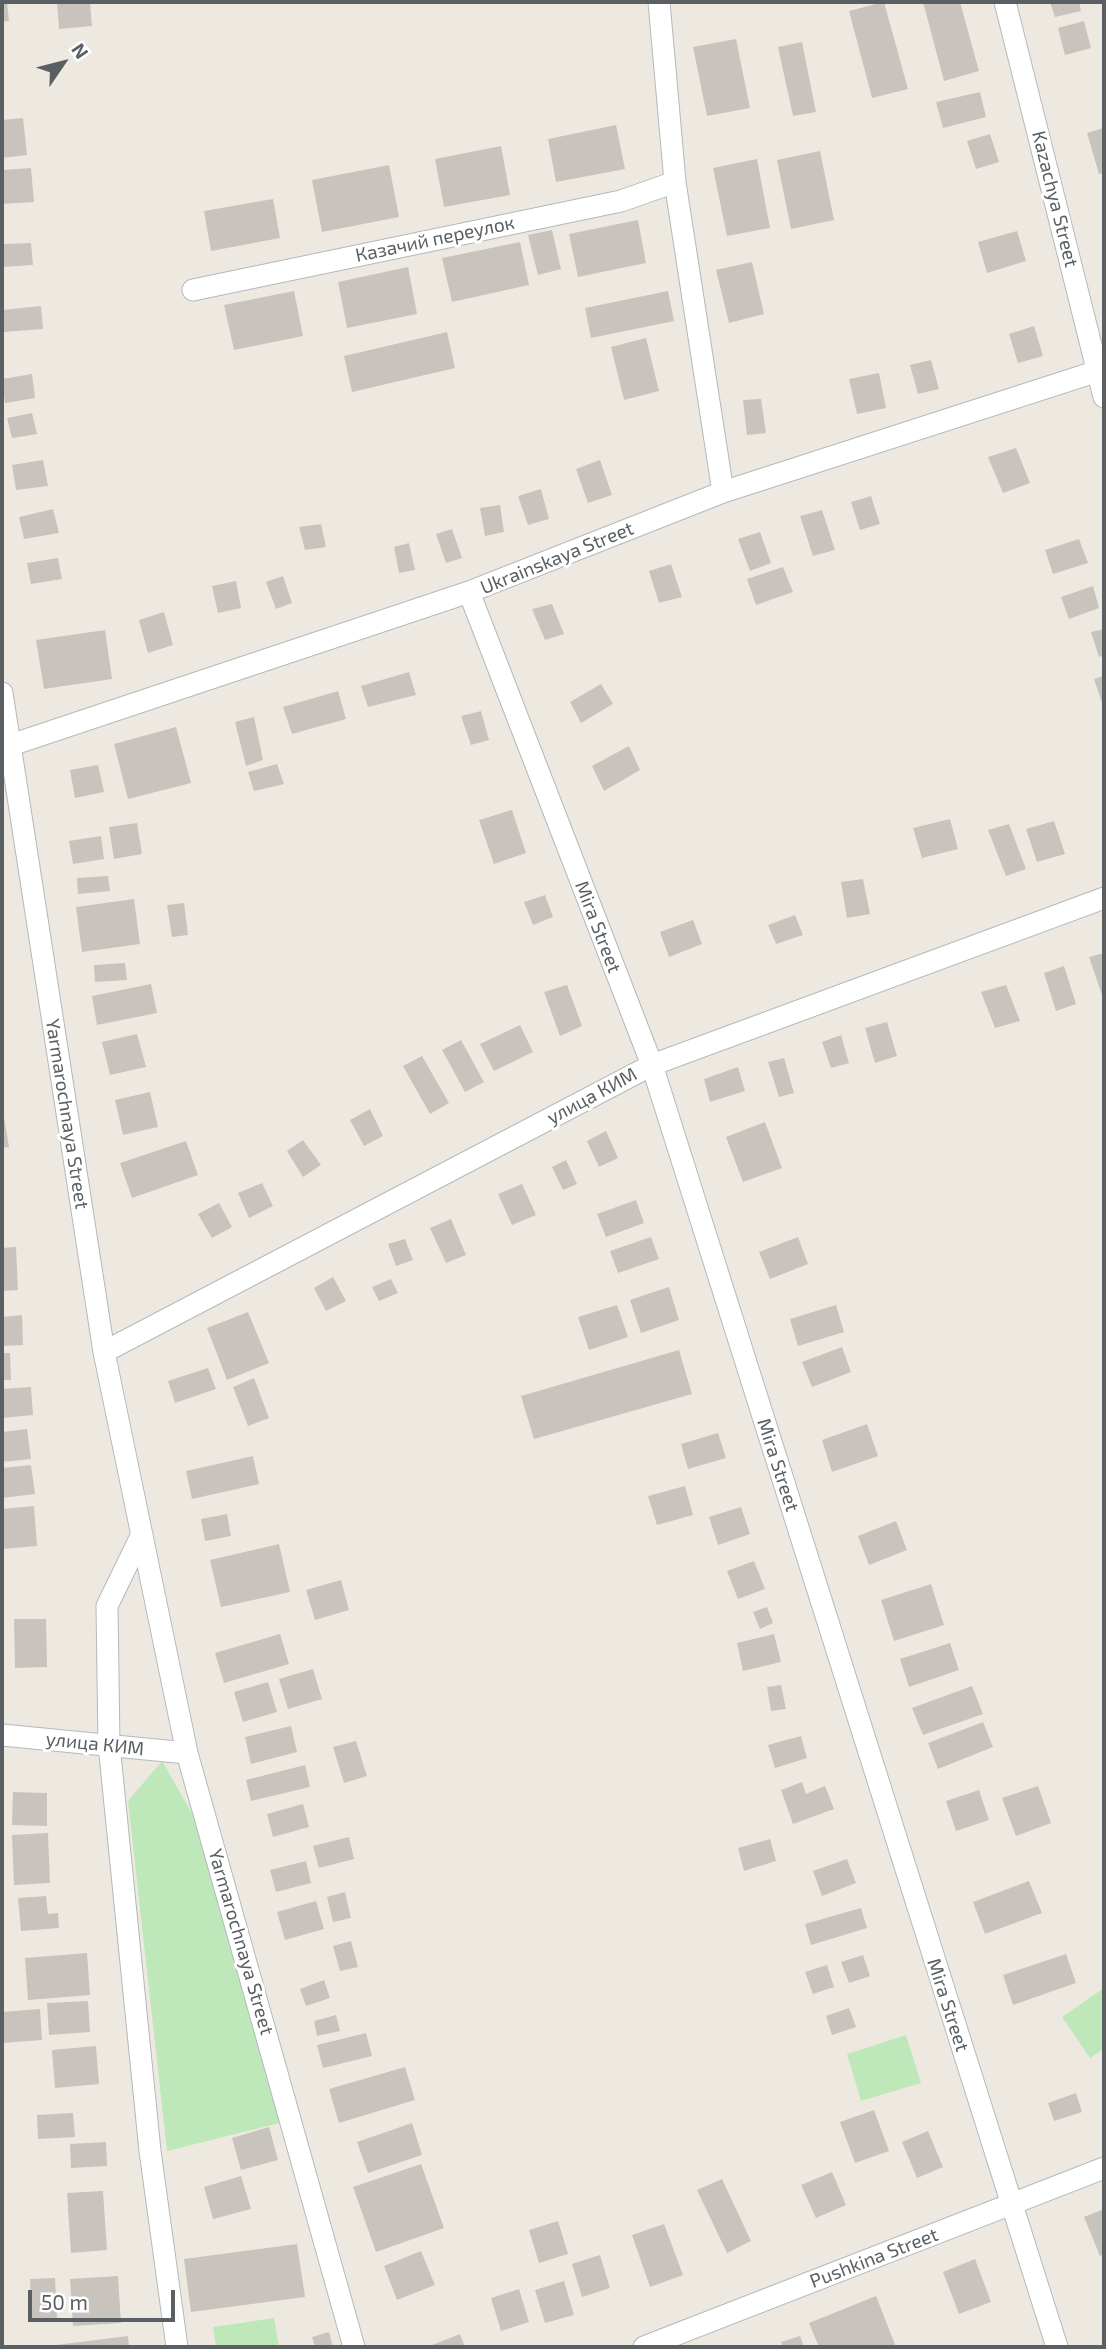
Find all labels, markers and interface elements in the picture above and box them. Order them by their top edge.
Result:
north arrow [28,28,98,98]
text: N [67,38,94,63]
street label: Kazachya Street [1027,129,1083,269]
street label: Казачий переулок [353,211,517,267]
street label: Ukrainskaya Street [477,517,637,599]
street label: Mira Street [570,878,626,976]
street label: Yarmarochnaya Street [41,1017,93,1211]
street label: улица КИМ [543,1063,641,1129]
street label: Mira Street [752,1416,804,1514]
street label: улица КИМ [45,1728,145,1760]
street label: Yarmarochnaya Street [204,1846,278,2038]
street label: Mira Street [922,1956,974,2054]
street label: Pushkina Street [807,2223,941,2293]
scale bar [32,2276,178,2320]
text: 50 m [41,2289,88,2314]

